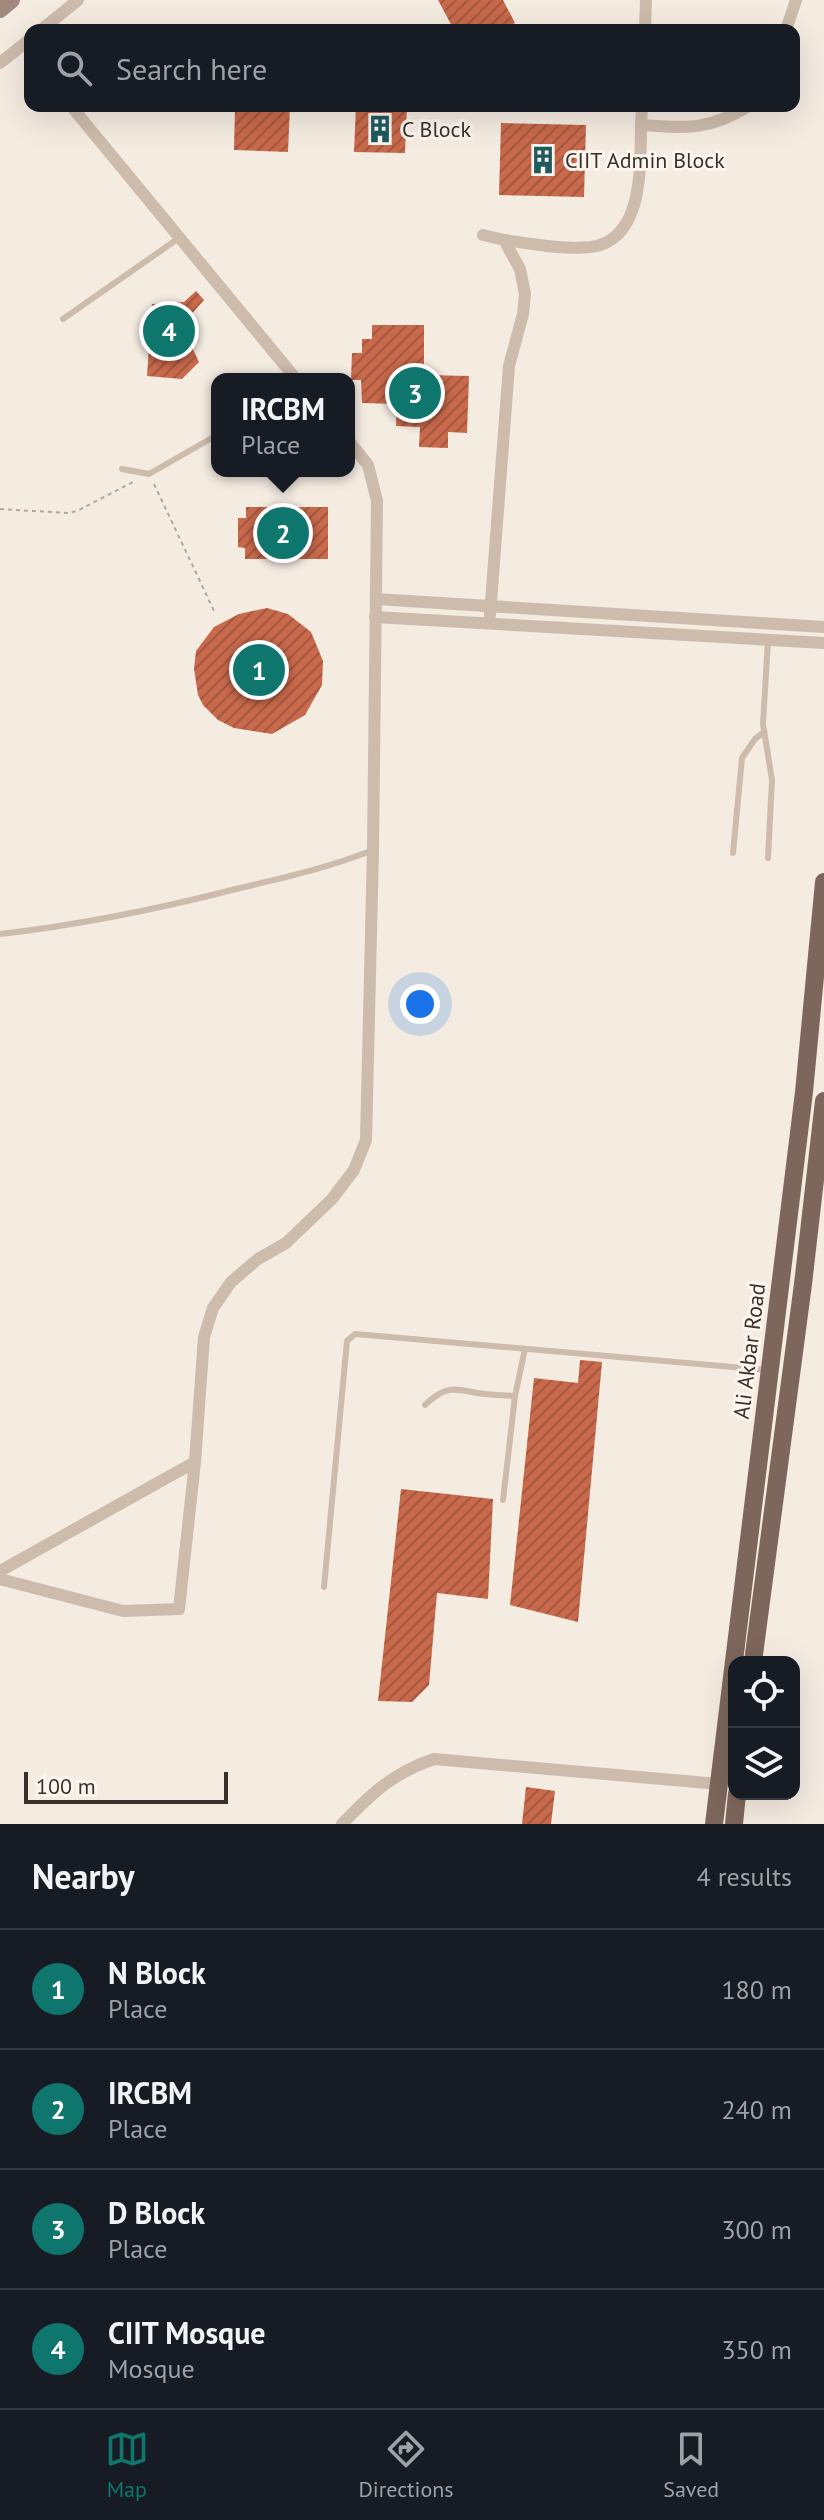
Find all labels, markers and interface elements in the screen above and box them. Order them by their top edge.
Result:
search box [24,24,800,112]
icon: search [52,46,96,90]
text: Search here [116,49,267,88]
building icon: C Block [365,114,395,144]
place label: C Block [402,115,472,143]
building icon: CIIT Admin Block [528,145,558,175]
place label: CIIT Admin Block [565,146,725,174]
pin: 4 [143,301,195,361]
pin: 3 [389,363,441,423]
popup [211,373,355,477]
text: IRCBM [241,389,325,428]
text: Place [241,428,300,461]
pin: 2 [257,503,309,563]
pin: 1 [233,640,285,700]
your location [400,984,440,1024]
street label: Ali Akbar Road [727,1282,771,1420]
map controls [728,1656,800,1800]
button: locate [728,1656,800,1728]
button: layers [728,1728,800,1800]
scale bar [24,1768,228,1804]
text: 100 m [36,1772,96,1800]
text: Nearby [32,1854,134,1898]
text: 4 results [697,1860,792,1893]
text: N Block [108,1953,206,1992]
text: 1 [51,1973,65,2006]
text: 180 m [721,1973,792,2006]
text: Place [108,1992,167,2025]
text: IRCBM [108,2073,192,2112]
text: 2 [51,2093,65,2126]
text: 240 m [721,2093,792,2126]
text: Place [108,2112,167,2145]
text: D Block [108,2193,205,2232]
text: 3 [51,2213,65,2246]
text: 300 m [721,2213,792,2246]
text: Place [108,2232,167,2265]
text: CIIT Mosque [108,2313,266,2352]
text: 4 [51,2333,65,2366]
text: 350 m [721,2333,792,2366]
text: Mosque [108,2352,195,2385]
tab: Map [105,2427,149,2503]
tab: Directions [358,2427,454,2503]
tab: Saved [663,2427,719,2503]

